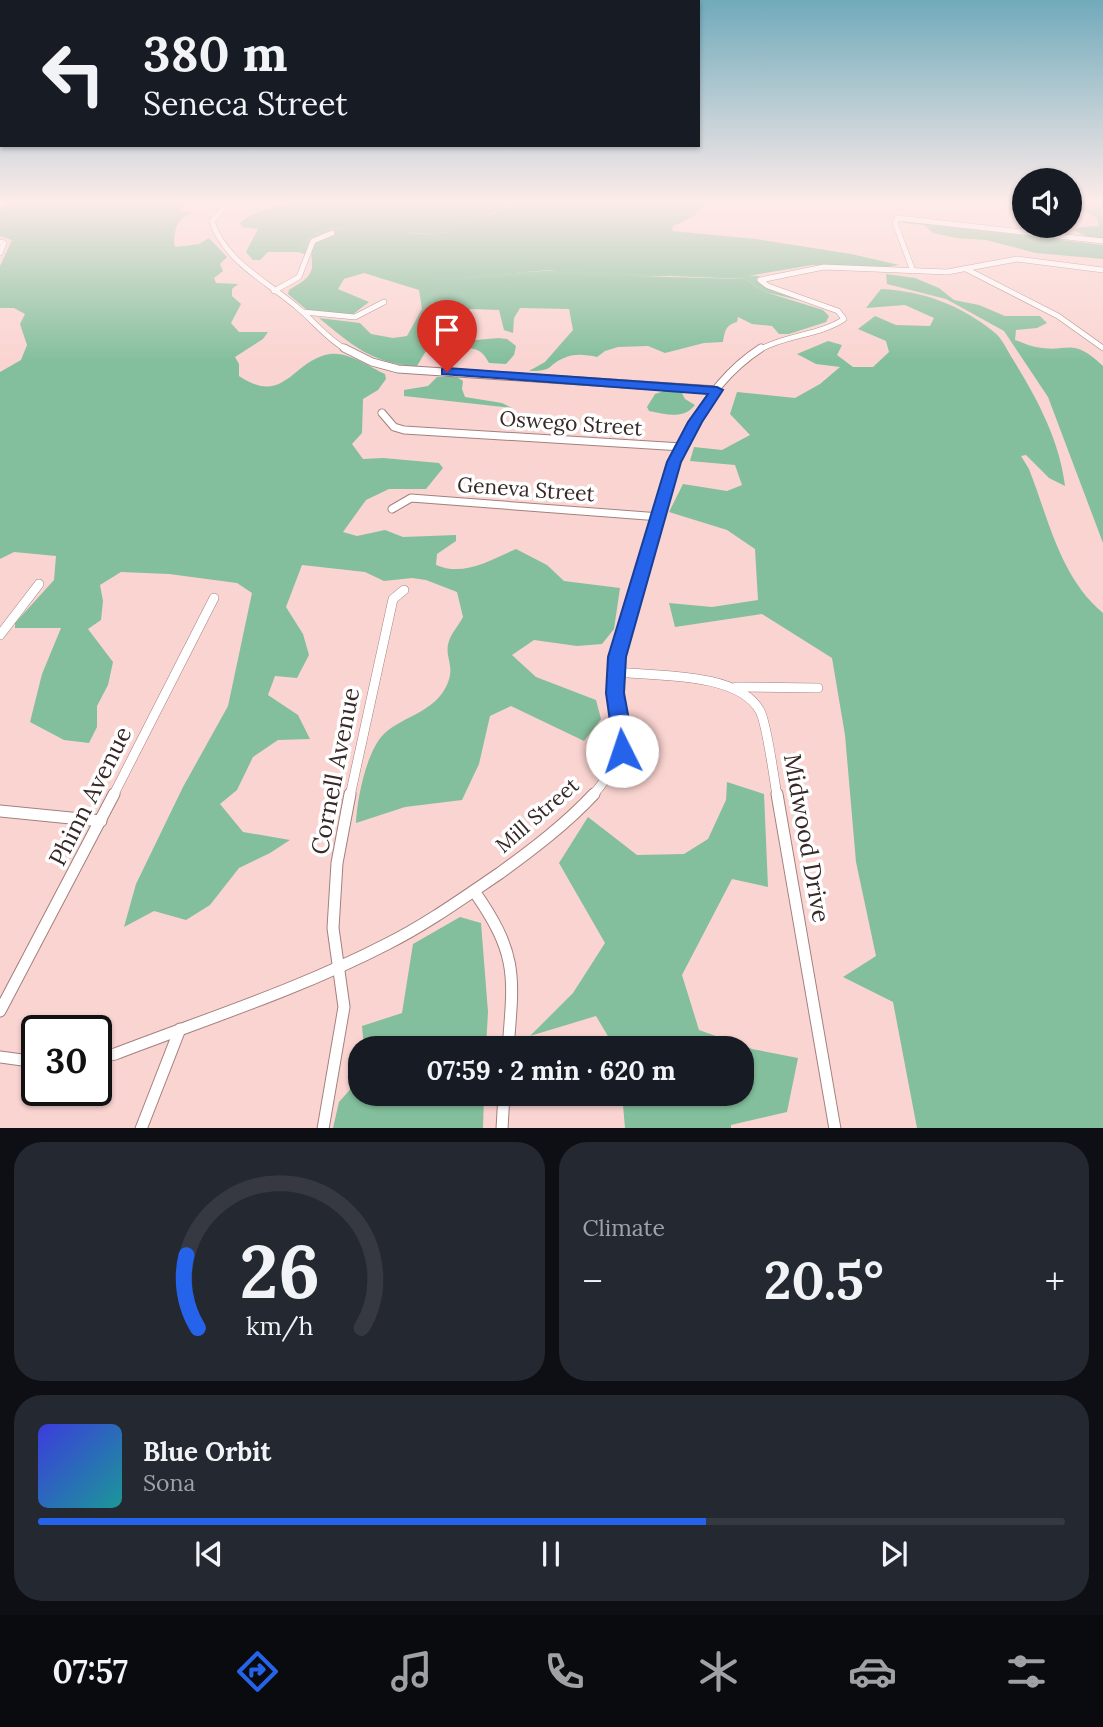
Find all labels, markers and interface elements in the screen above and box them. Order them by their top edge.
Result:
text: 380 m [143,22,288,84]
icon: left [28,28,119,119]
text: Seneca Street [143,83,348,124]
map controls [1012,168,1082,238]
button: sound [1012,168,1082,238]
pin [417,300,477,372]
icon: arrive [428,311,466,349]
street label: Oswego Street [499,405,644,442]
street label: Geneva Street [456,471,596,507]
street label: Cornell Avenue [304,685,366,857]
position arrow [585,714,659,788]
street label: Phinn Avenue [42,721,138,871]
street label: Midwood Drive [777,751,837,925]
street label: Mill Street [490,771,585,859]
speed limit sign: 30 [21,1015,112,1106]
text: 07:59 · 2 min · 620 m [426,1054,676,1087]
text: Climate [583,1213,665,1242]
text: 26 [239,1225,320,1318]
text: 20.5° [764,1247,884,1313]
text: − [583,1257,603,1305]
text: + [1045,1257,1065,1305]
text: km/h [245,1309,313,1341]
text: Blue Orbit [143,1435,271,1468]
text: Sona [143,1468,195,1497]
icon: previous [190,1535,228,1573]
icon: pause [532,1535,570,1573]
icon: next [875,1535,913,1573]
icon: directions [233,1647,282,1696]
icon: music [387,1647,436,1696]
icon: phone [540,1647,589,1696]
icon: climate [694,1647,743,1696]
icon: car [848,1647,897,1696]
icon: filters [1002,1647,1051,1696]
text: 07:57 [52,1651,128,1692]

